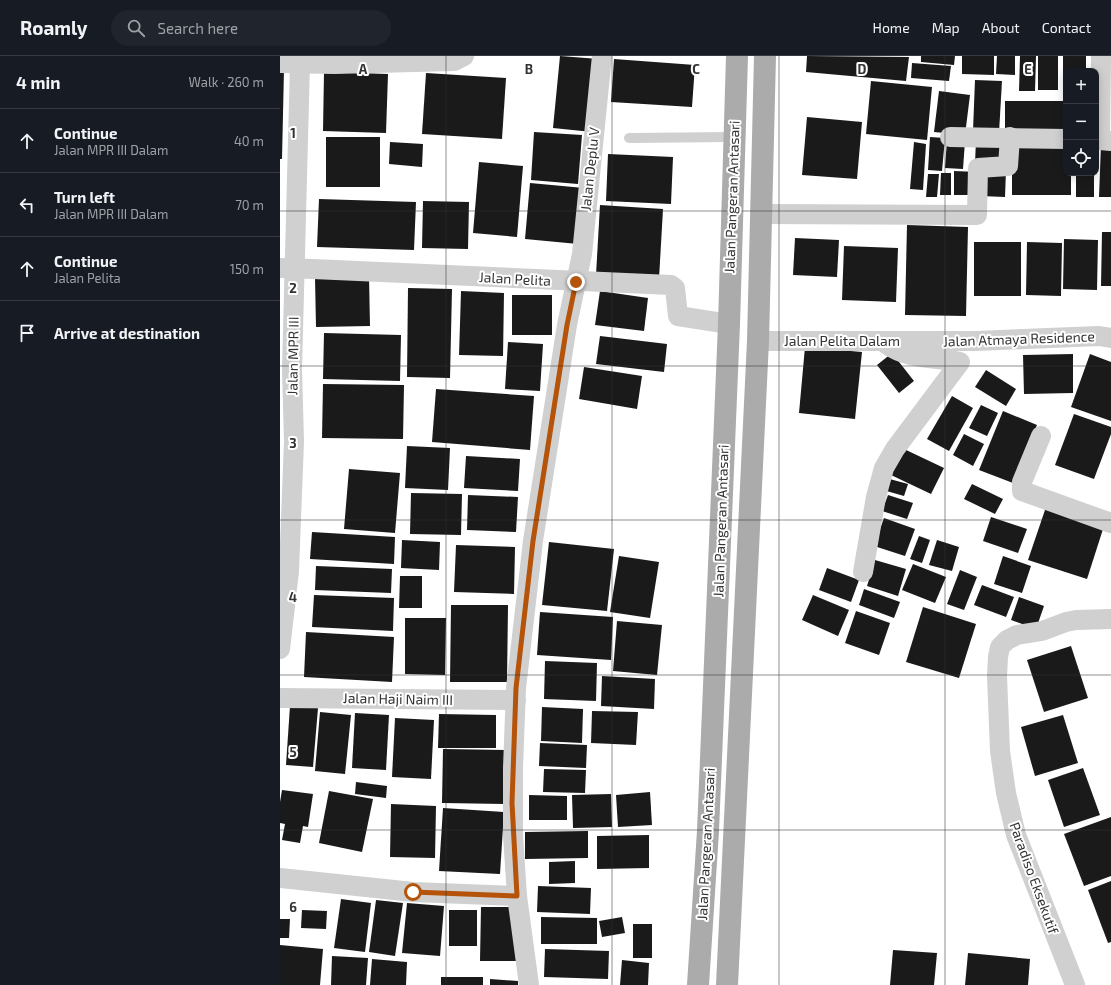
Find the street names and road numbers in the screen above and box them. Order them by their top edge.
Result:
street label: Jalan Pangeran Antasari [720,120,743,274]
street label: Jalan Deplu V [577,126,602,212]
street label: Jalan Pelita [479,268,551,289]
street label: Jalan MPR III [283,316,302,396]
street label: Jalan Atmaya Residence [943,327,1095,350]
street label: Jalan Pelita Dalam [784,332,900,349]
street label: Jalan Pangeran Antasari [709,444,732,598]
street label: Jalan Haji Naim III [343,689,453,708]
street label: Jalan Pangeran Antasari [693,767,718,921]
street label: Paradiso Eksekutif [1006,820,1063,937]

